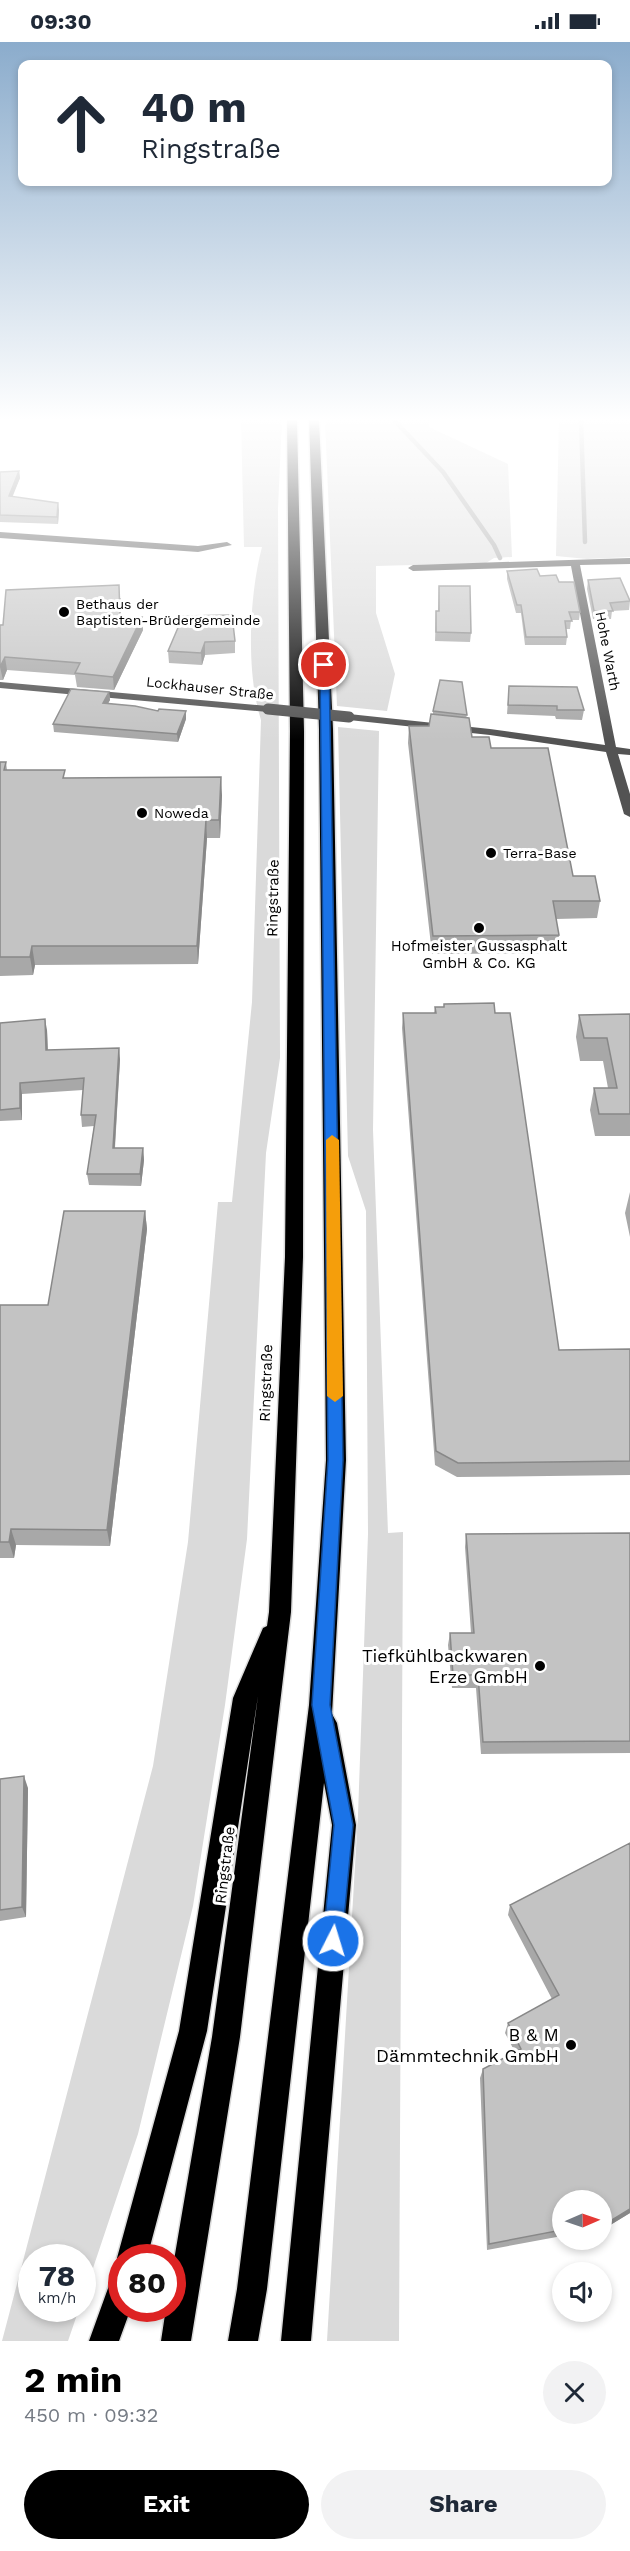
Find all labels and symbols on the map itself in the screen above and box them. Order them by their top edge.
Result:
place label: Bethaus der Baptisten-Brüdergemeinde [76,596,260,628]
marker: Bethaus der Baptisten-Brüdergemeinde [57,605,71,619]
street label: Hohe Warth [592,610,624,692]
pin [298,639,349,690]
street label: Lockhauser Straße [145,673,275,703]
place label: Noweda [154,805,209,821]
marker: Noweda [135,806,149,820]
place label: Terra-Base [503,845,577,861]
marker: Terra-Base [484,846,498,860]
street label: Ringstraße [263,859,283,937]
marker: Hofmeister Gussasphalt GmbH & Co. KG [472,921,486,935]
place label: Hofmeister Gussasphalt GmbH & Co. KG [391,937,568,972]
street label: Ringstraße [256,1344,276,1422]
place label: Tiefkühlbackwaren Erze GmbH [362,1645,528,1687]
marker: Tiefkühlbackwaren Erze GmbH [533,1659,547,1673]
street label: Ringstraße [211,1825,239,1905]
position arrow [301,1909,365,1973]
place label: B & M Dämmtechnik GmbH [376,2024,559,2066]
marker: B & M Dämmtechnik GmbH [564,2038,578,2052]
north arrow [552,2190,612,2250]
speed limit sign: 80 [108,2244,186,2322]

